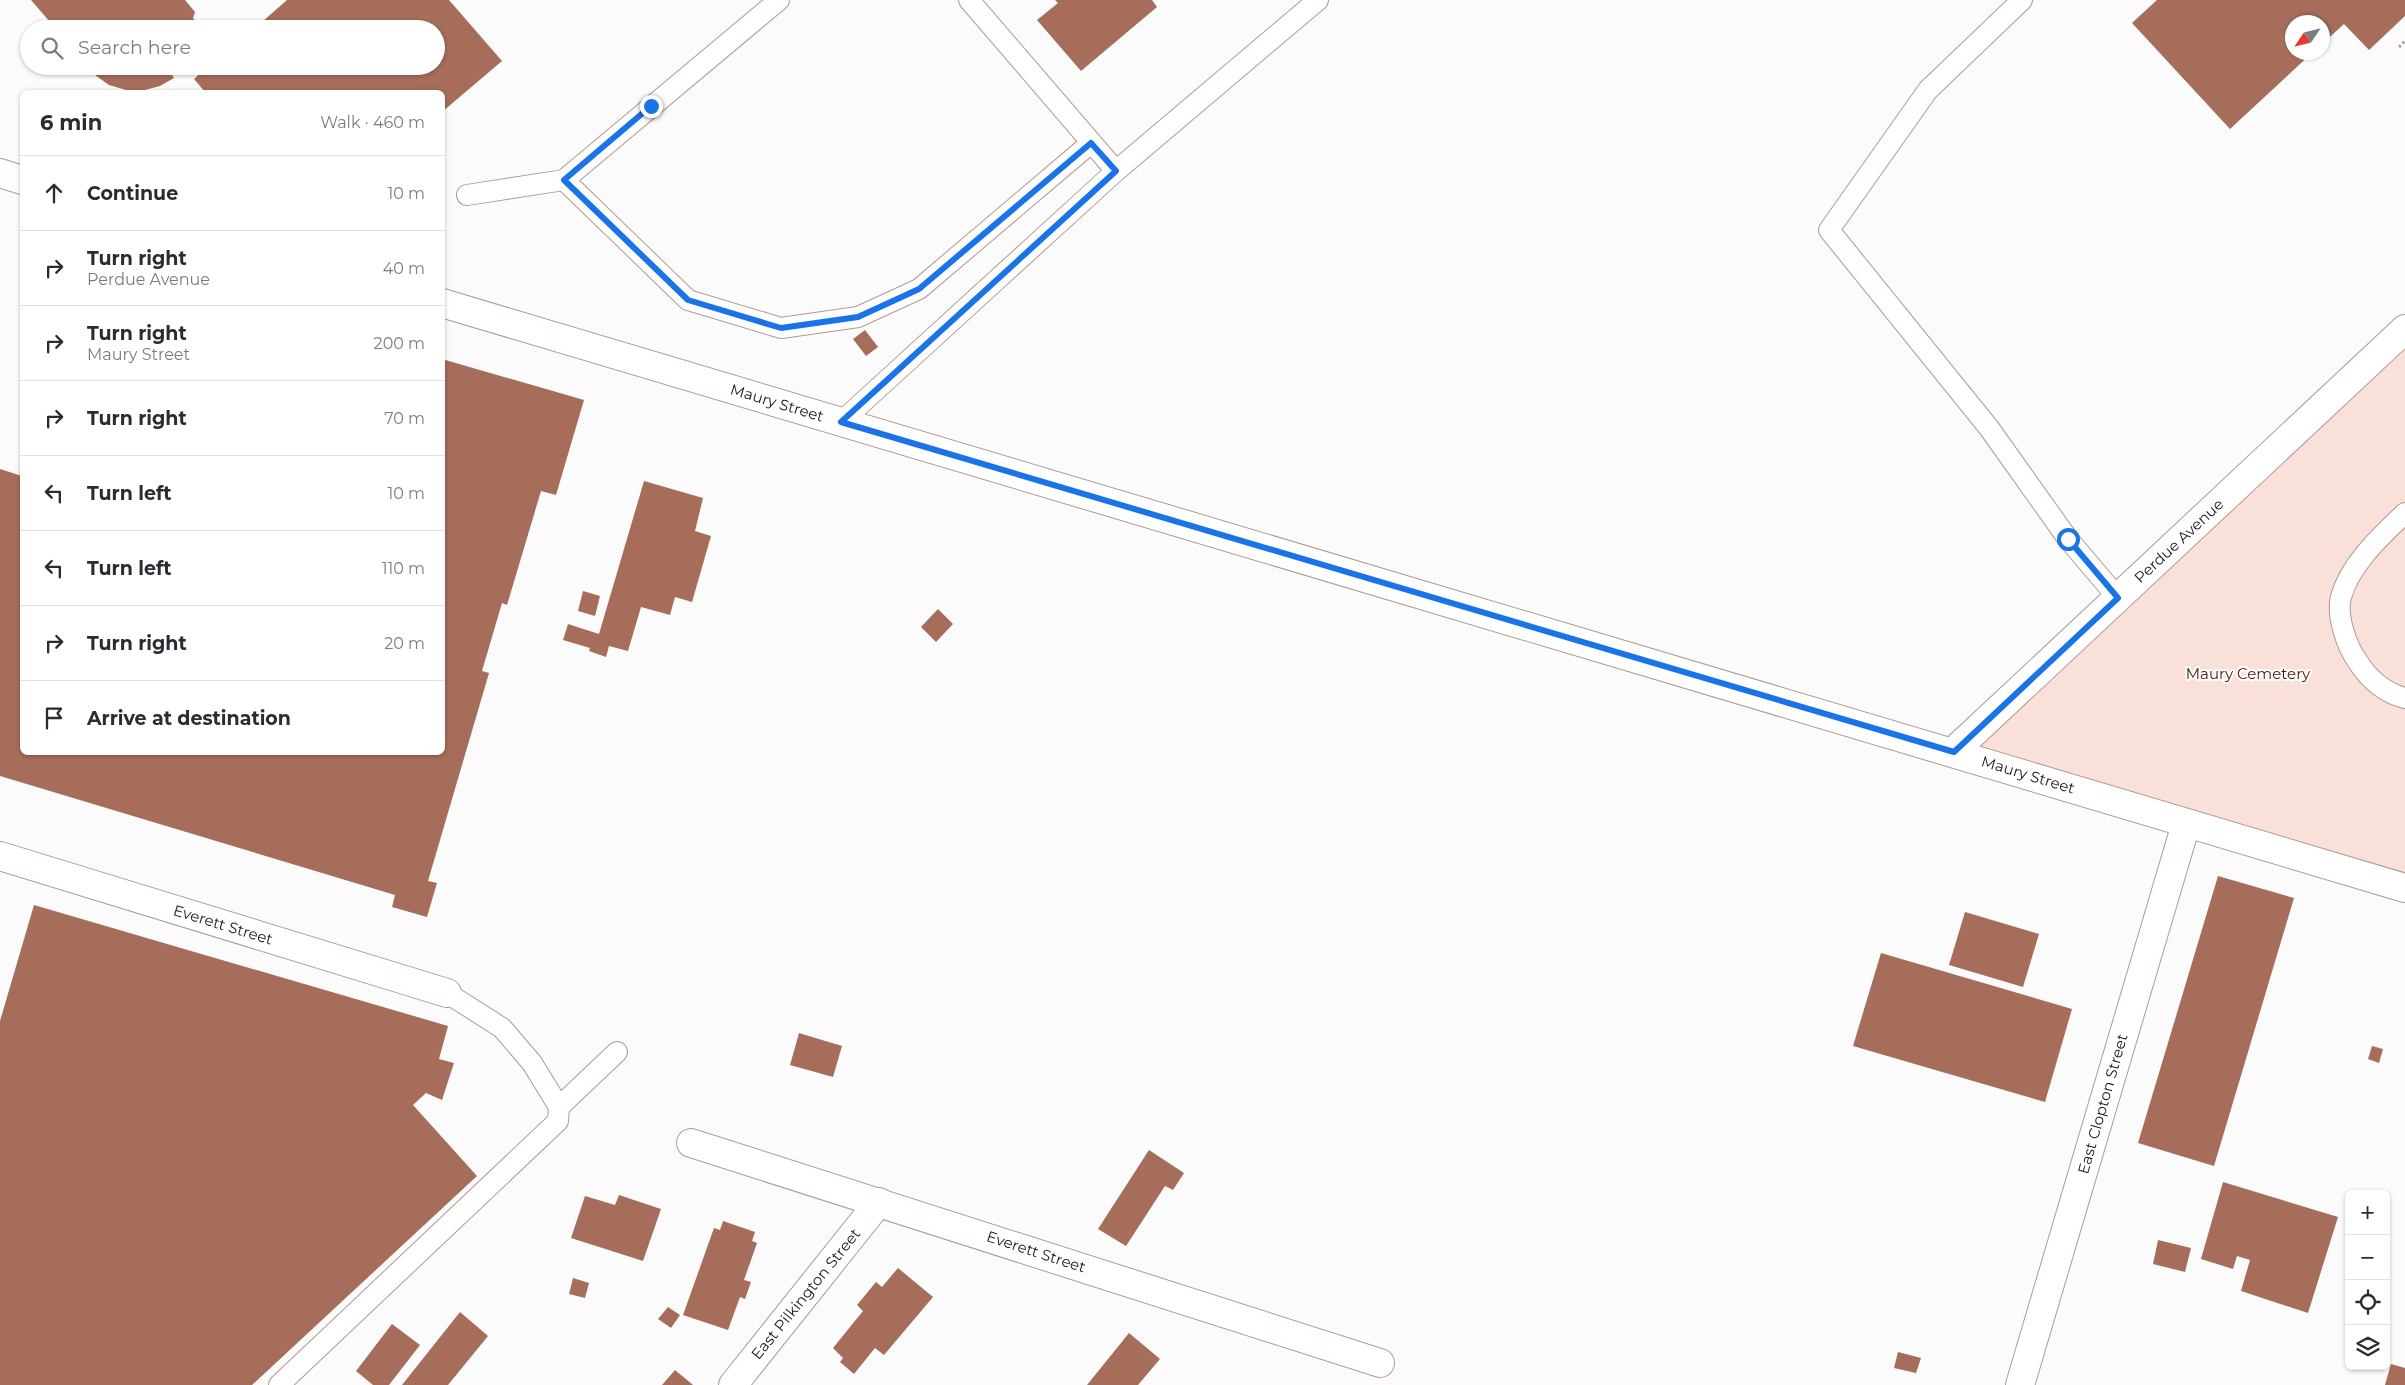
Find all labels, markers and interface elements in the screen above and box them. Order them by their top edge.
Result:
north arrow [2285,15,2330,60]
search box [20,20,445,75]
icon: search [38,34,66,62]
text: Search here [78,36,191,59]
route end [640,95,663,118]
text: 6 min [40,110,102,135]
text: Walk · 460 m [320,113,425,132]
icon: ahead [40,179,68,207]
text: Continue [87,182,178,205]
text: 10 m [387,184,425,203]
text: Turn right [87,247,187,270]
icon: right [40,254,68,282]
text: 40 m [383,259,425,278]
text: Perdue Avenue [87,270,210,289]
text: Turn right [87,322,187,345]
icon: right [40,329,68,357]
text: 200 m [374,334,425,353]
text: Maury Street [87,345,190,364]
street label: Maury Street [728,379,826,426]
icon: right [40,404,68,432]
text: Turn right [87,407,187,430]
text: 70 m [384,409,425,428]
icon: left [40,479,68,507]
text: Turn left [87,482,172,505]
text: 10 m [387,484,425,503]
street label: Perdue Avenue [2130,494,2227,587]
route start [2057,528,2080,551]
icon: left [40,554,68,582]
text: Turn left [87,557,172,580]
text: 110 m [382,559,425,578]
icon: right [40,629,68,657]
text: Turn right [87,632,187,655]
text: 20 m [384,634,425,653]
park label: Maury Cemetery [2186,664,2311,683]
icon: arrive [40,704,68,732]
text: Arrive at destination [87,707,291,730]
street label: Maury Street [1979,751,2077,798]
street label: Everett Street [171,900,275,949]
street label: East Clopton Street [2073,1032,2132,1176]
map controls [2345,1190,2390,1370]
button: + [2345,1190,2390,1235]
street label: East Pilkington Street [747,1224,864,1363]
street label: Everett Street [984,1227,1088,1276]
button: − [2345,1235,2390,1280]
button: locate [2345,1280,2390,1325]
button: layers [2345,1325,2390,1370]

